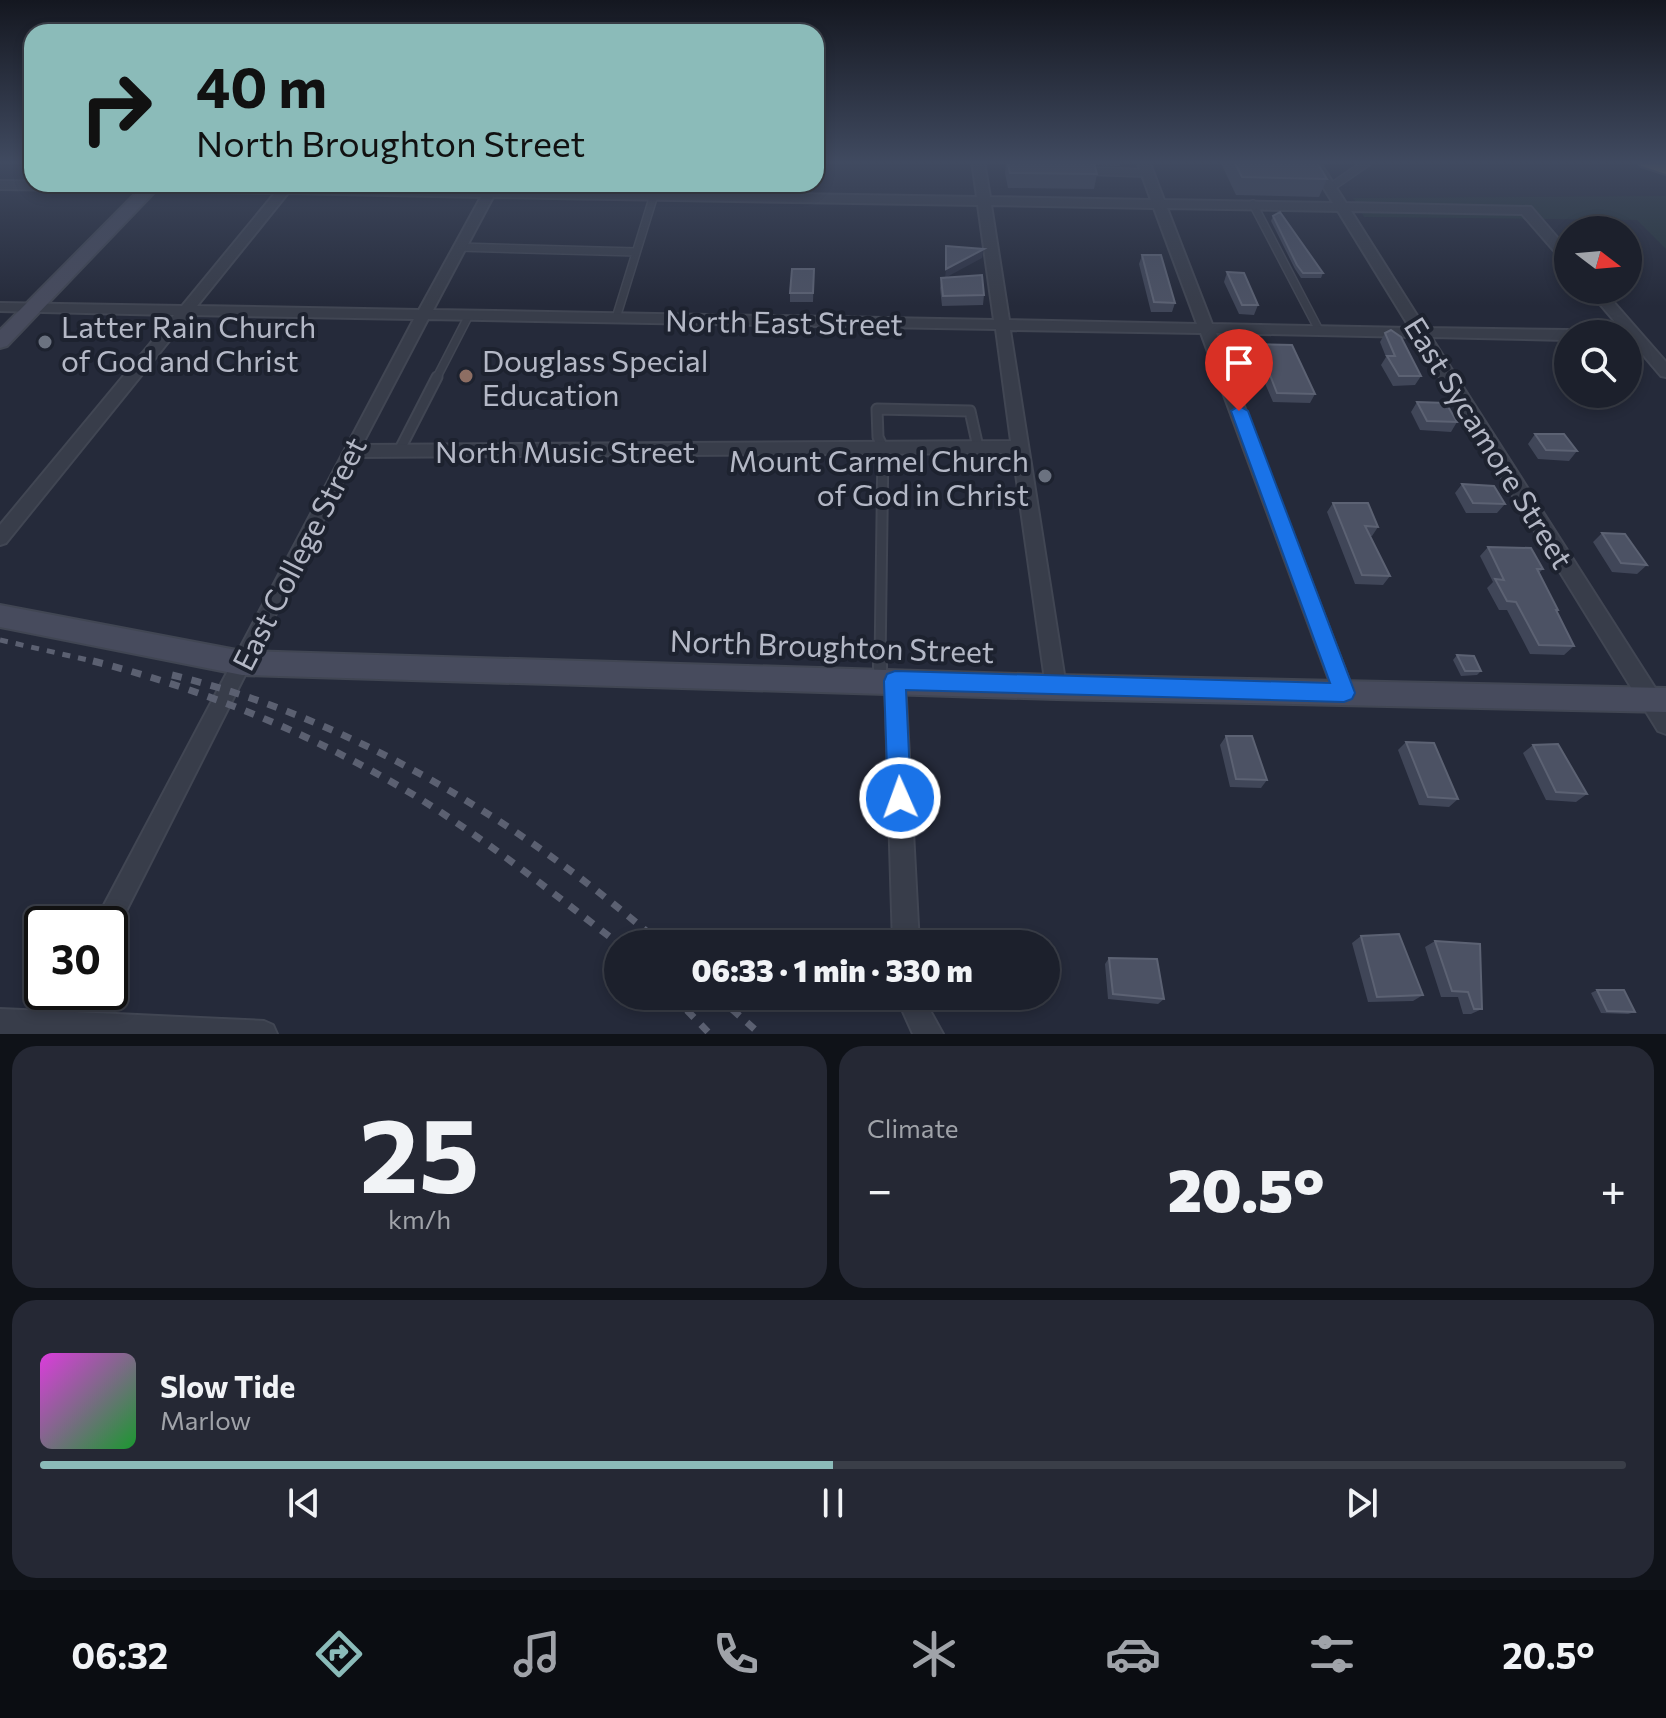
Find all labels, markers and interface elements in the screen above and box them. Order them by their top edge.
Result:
text: 40 m [196,51,327,120]
icon: right [64,56,168,160]
text: North Broughton Street [196,120,585,164]
north arrow [1554,216,1642,304]
map controls [1554,216,1642,408]
street label: North East Street [665,300,903,342]
place label: Latter Rain Church of God and Christ [61,307,316,378]
street label: East Sycamore Street [1398,309,1582,575]
button: search [1554,320,1642,408]
pin [1205,329,1273,411]
marker: Latter Rain Church of God and Christ [36,333,54,351]
place label: Douglass Special Education [482,341,708,412]
icon: arrive [1217,341,1261,385]
marker: Douglass Special Education [457,367,475,385]
street label: East College Street [223,430,373,676]
street label: North Music Street [435,432,695,469]
place label: Mount Carmel Church of God in Christ [729,441,1029,512]
marker: Mount Carmel Church of God in Christ [1036,467,1054,485]
street label: North Broughton Street [669,621,995,669]
position arrow [858,756,942,840]
speed limit sign: 30 [24,906,128,1010]
text: 06:33 · 1 min · 330 m [691,951,973,988]
text: 25 [360,1087,479,1214]
text: Climate [867,1112,959,1143]
text: 20.5° [1167,1151,1325,1224]
text: − [867,1161,892,1215]
text: + [1600,1161,1626,1215]
text: km/h [388,1203,451,1234]
text: Slow Tide [160,1367,295,1404]
text: Marlow [160,1404,251,1435]
icon: previous [282,1481,326,1525]
icon: pause [811,1481,855,1525]
icon: next [1340,1481,1384,1525]
icon: directions [311,1626,367,1682]
icon: music [509,1626,565,1682]
icon: phone [708,1626,764,1682]
icon: climate [906,1626,962,1682]
icon: car [1105,1626,1161,1682]
icon: filters [1304,1626,1360,1682]
text: 06:32 [71,1632,168,1676]
text: 20.5° [1502,1632,1595,1676]

